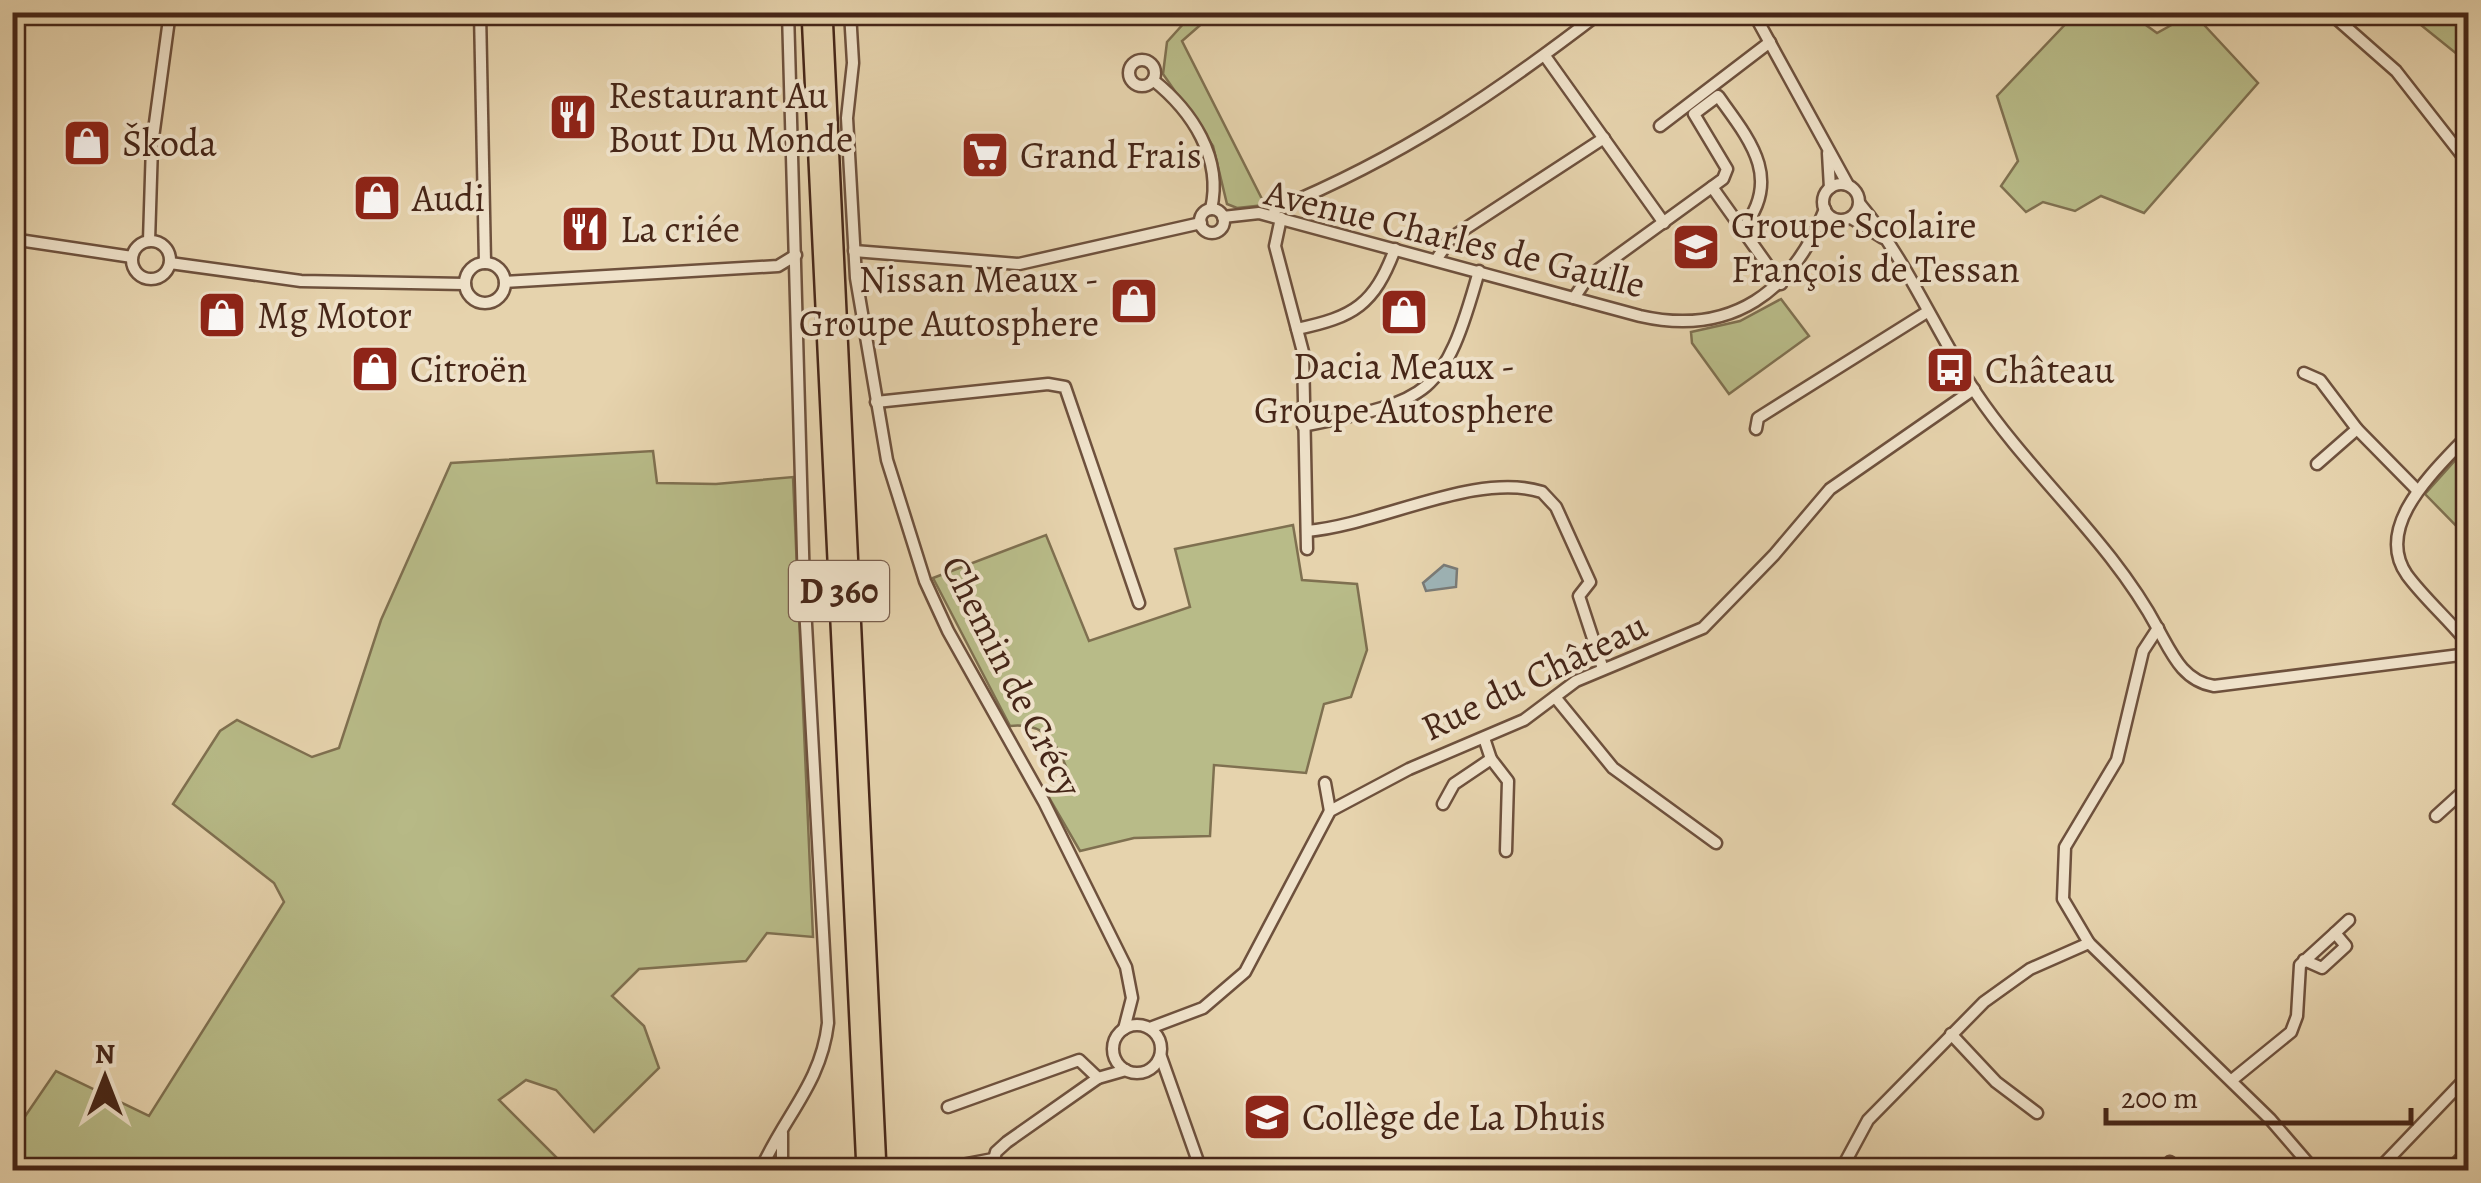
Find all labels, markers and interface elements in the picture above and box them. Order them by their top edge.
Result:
place label: Restaurant Au Bout Du Monde [608,69,853,165]
restaurant icon: Restaurant Au Bout Du Monde [547,91,599,143]
shop icon: Škoda [61,117,113,169]
place label: Škoda [122,117,217,169]
supermarket icon: Grand Frais [959,129,1011,181]
place label: Grand Frais [1020,129,1202,181]
street label: Avenue Charles de Gaulle [1259,165,1650,310]
shop icon: Audi [351,172,403,224]
place label: Audi [411,172,485,224]
place label: Groupe Scolaire François de Tessan [1731,199,2020,295]
restaurant icon: La criée [559,203,611,255]
place label: La criée [620,203,740,255]
school or university icon: Groupe Scolaire François de Tessan [1670,221,1722,273]
place label: Nissan Meaux - Groupe Autosphere [799,253,1099,349]
shop icon: Nissan Meaux - Groupe Autosphere [1108,275,1160,327]
shop icon: Dacia Meaux - Groupe Autosphere [1378,286,1430,338]
shop icon: Mg Motor [196,289,248,341]
place label: Mg Motor [257,289,412,341]
place label: Dacia Meaux - Groupe Autosphere [1254,340,1554,436]
shop icon: Citroën [349,343,401,395]
place label: Citroën [410,343,527,395]
bus stop icon: Château [1924,344,1976,396]
place label: Château [1985,344,2115,396]
street label: Chemin de Crécy [929,547,1096,806]
road number: D 360 [789,561,889,621]
street label: Rue du Château [1412,599,1656,753]
north arrow [55,1028,155,1128]
text: N [95,1035,115,1073]
scale bar [2106,1063,2411,1125]
text: 200 m [2121,1078,2198,1118]
school or university icon: Collège de La Dhuis [1241,1091,1293,1143]
place label: Collège de La Dhuis [1302,1091,1606,1143]

